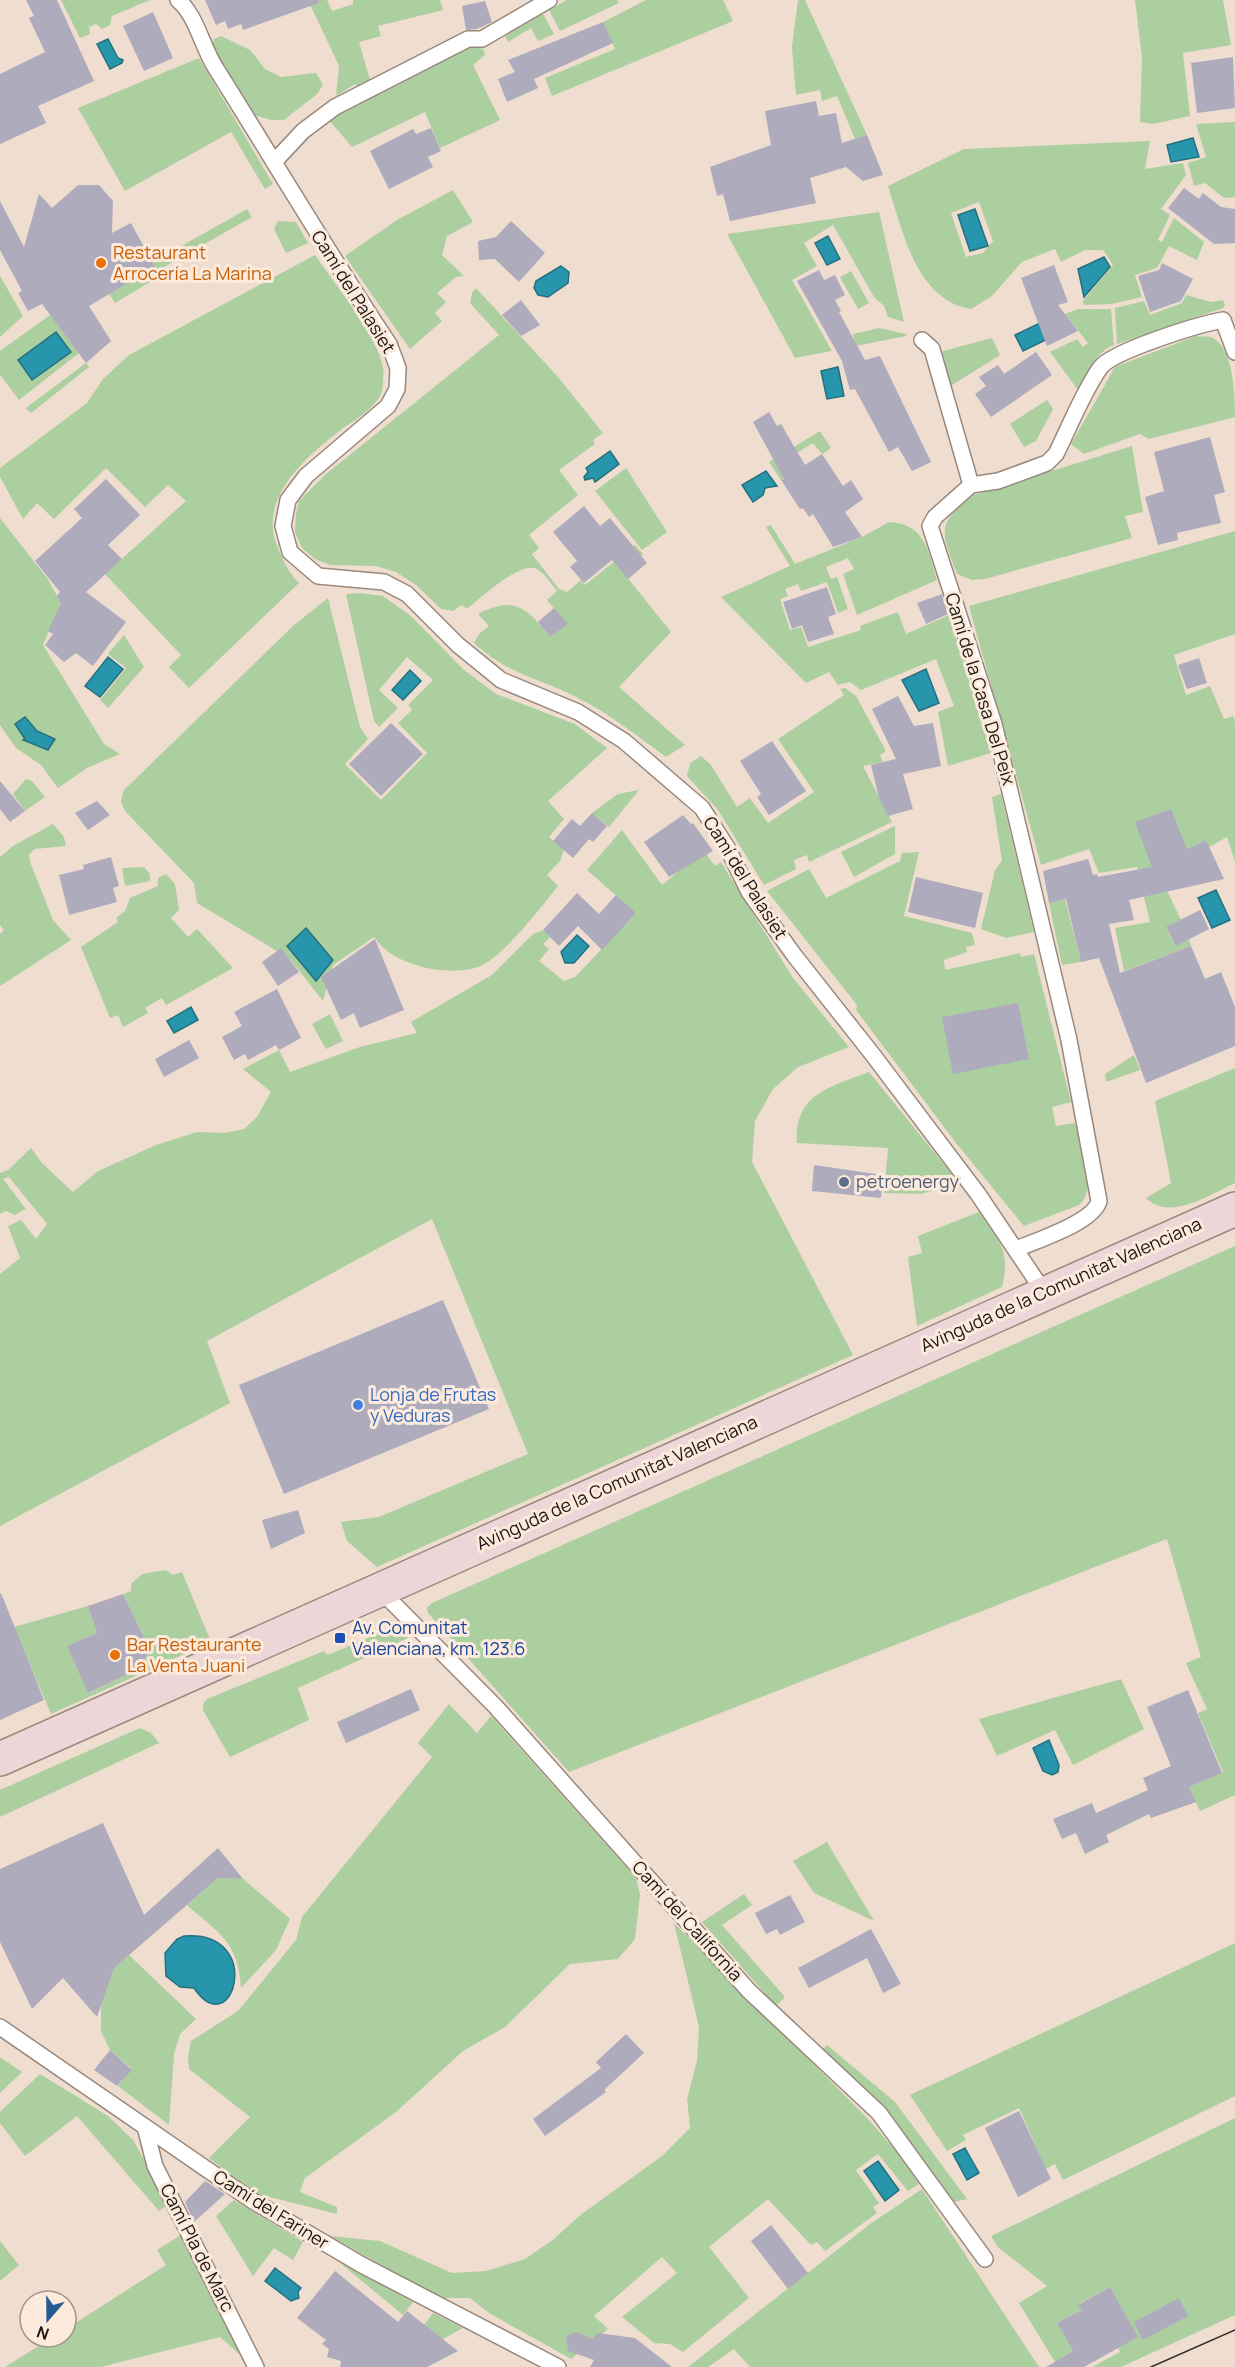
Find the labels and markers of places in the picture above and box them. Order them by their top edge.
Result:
place label: Restaurant Arrocería La Marina [113,240,272,285]
marker: Restaurant Arrocería La Marina [94,256,108,270]
place label: petroenergy [856,1169,960,1193]
marker: petroenergy [837,1175,851,1189]
place label: Lonja de Frutas y Veduras [370,1382,496,1427]
marker: Lonja de Frutas y Veduras [351,1398,365,1412]
place label: Av. Comunitat Valenciana, km. 123.6 [352,1615,525,1660]
marker: Av. Comunitat Valenciana, km. 123.6 [333,1631,347,1645]
place label: Bar Restaurante La Venta Juani [127,1632,262,1677]
marker: Bar Restaurante La Venta Juani [108,1648,122,1662]

